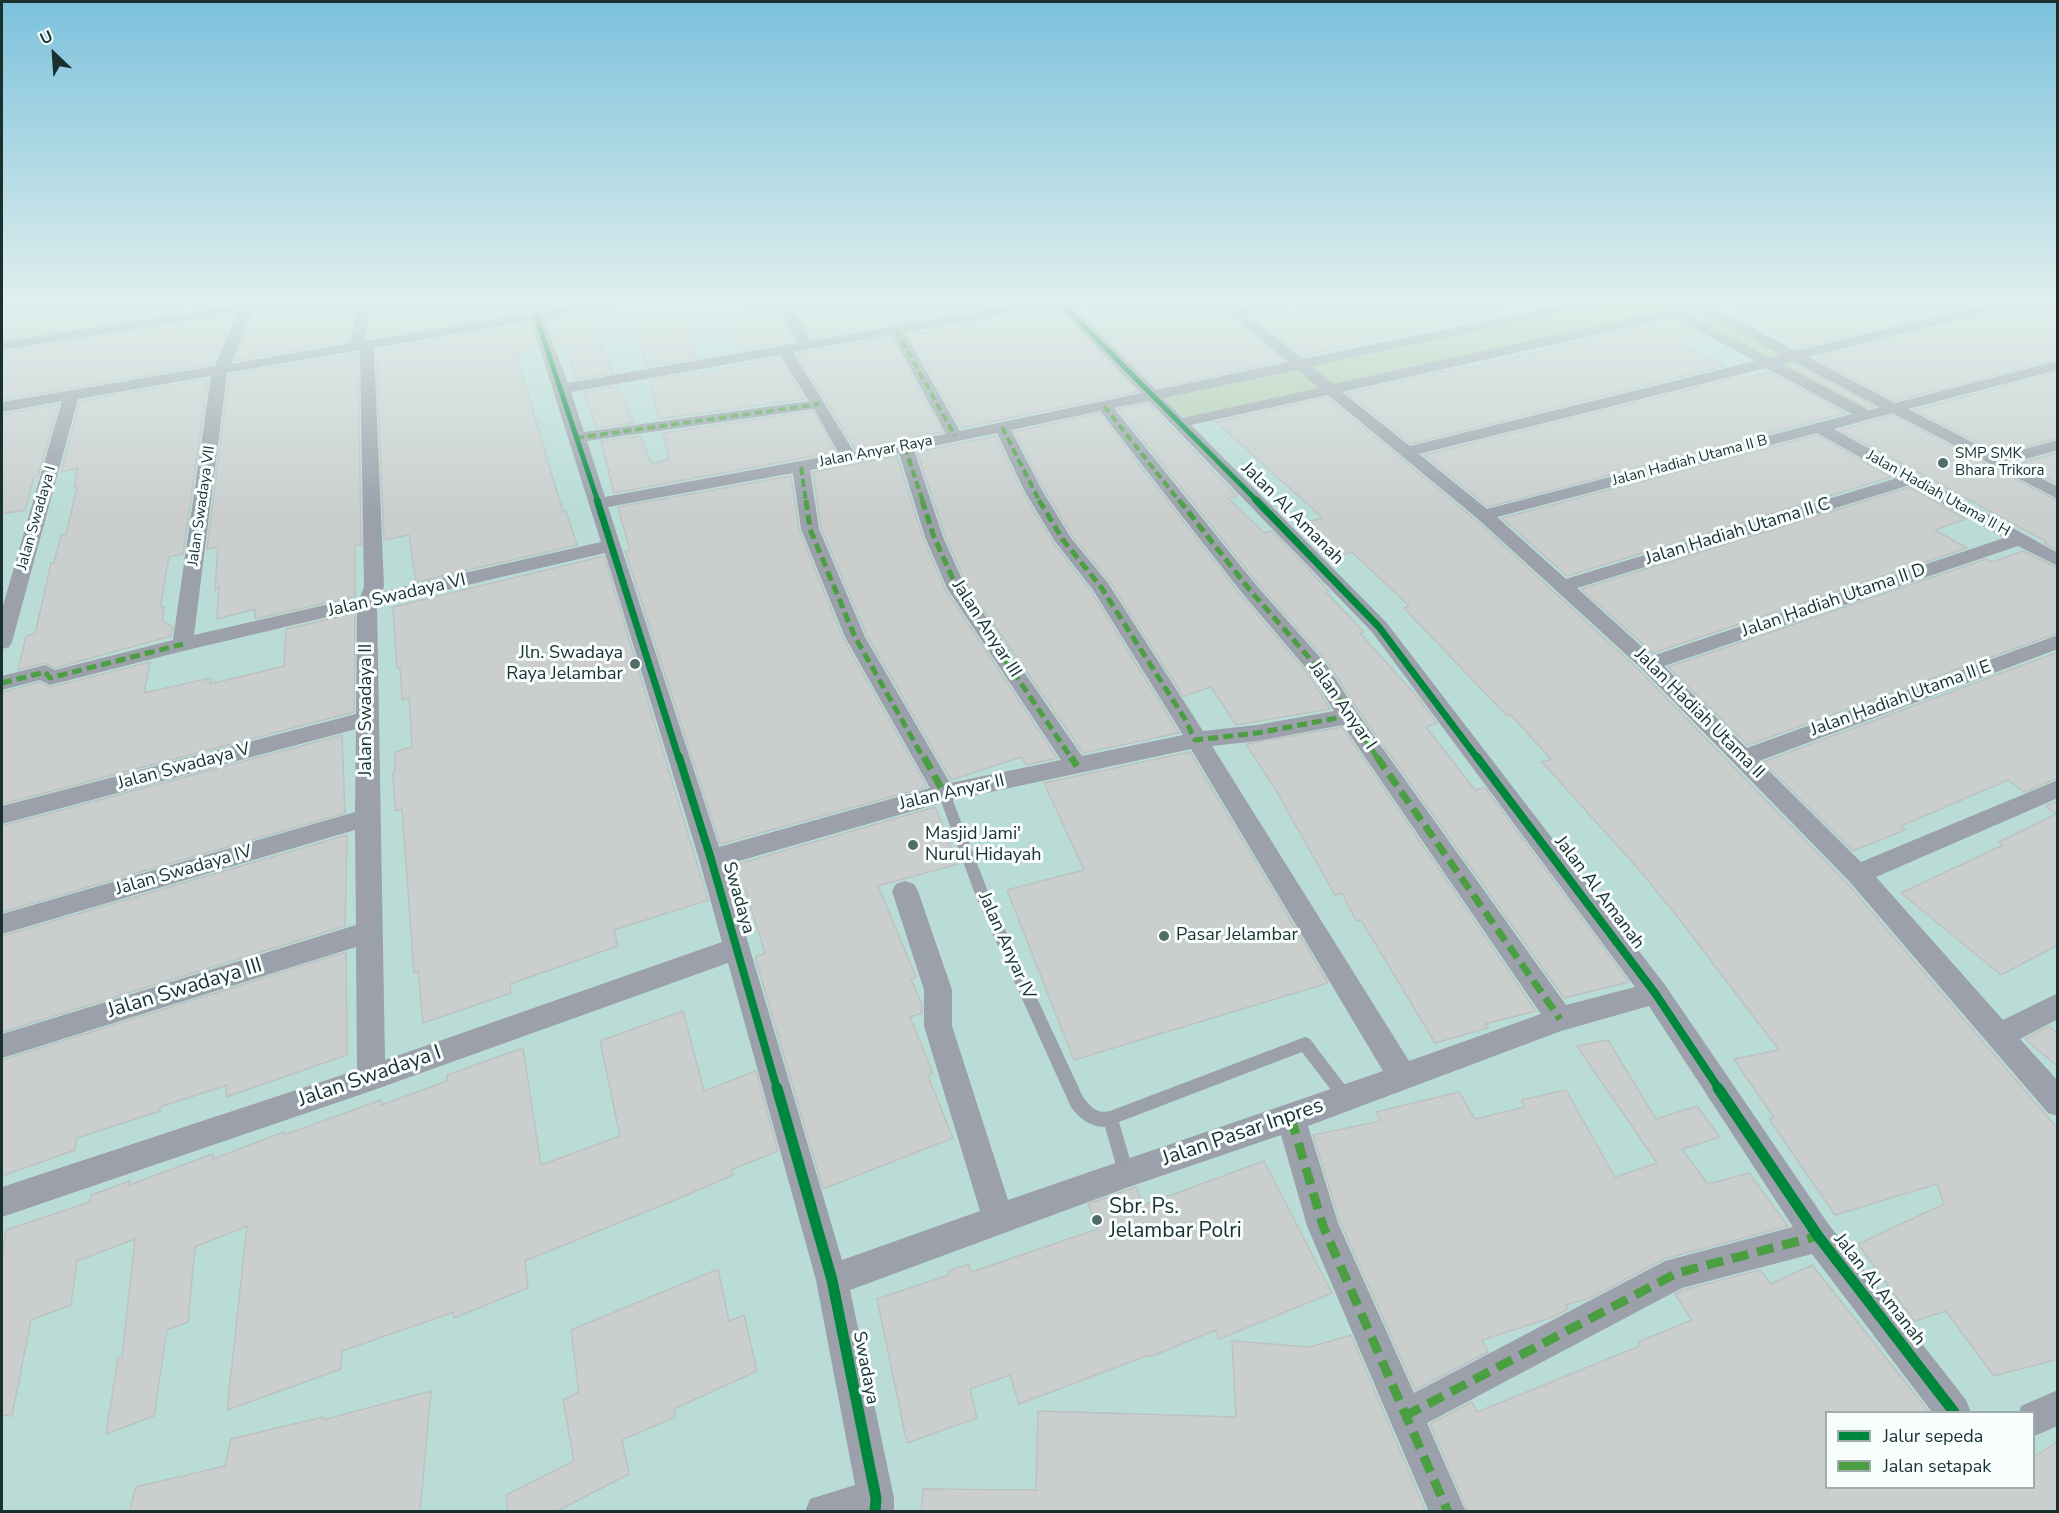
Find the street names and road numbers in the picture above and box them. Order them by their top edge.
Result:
street label: Jalan Anyar Raya [818,432,934,472]
street label: Jalan Hadiah Utama II B [1610,432,1770,490]
street label: Jalan Swadaya VII [185,445,219,567]
street label: Jalan Hadiah Utama II H [1863,447,2013,541]
street label: Jalan Al Amanah [1236,458,1348,570]
street label: Jalan Swadaya I [14,464,60,572]
street label: Jalan Hadiah Utama II C [1643,494,1833,570]
street label: Jalan Hadiah Utama II D [1739,559,1929,643]
street label: Jalan Swadaya VI [326,570,468,622]
street label: Jalan Anyar III [946,576,1026,682]
street label: Jalan Swadaya II [356,644,378,776]
street label: Jalan Hadiah Utama II [1629,644,1769,784]
street label: Jalan Hadiah Utama II E [1808,656,1994,742]
street label: Jalan Anyar I [1304,658,1380,754]
street label: Jalan Swadaya V [115,739,253,795]
street label: Jalan Anyar II [897,770,1007,816]
street label: Jalan Al Amanah [1549,832,1649,954]
street label: Jalan Swadaya IV [113,841,255,901]
street label: Swadaya [717,859,759,937]
street label: Jalan Anyar IV [973,889,1039,1003]
street label: Jalan Swadaya III [105,953,265,1025]
street label: Jalan Swadaya I [295,1041,445,1113]
street label: Jalan Pasar Inpres [1159,1094,1327,1172]
street label: Jalan Al Amanah [1829,1230,1929,1350]
street label: Swadaya [847,1330,883,1406]

